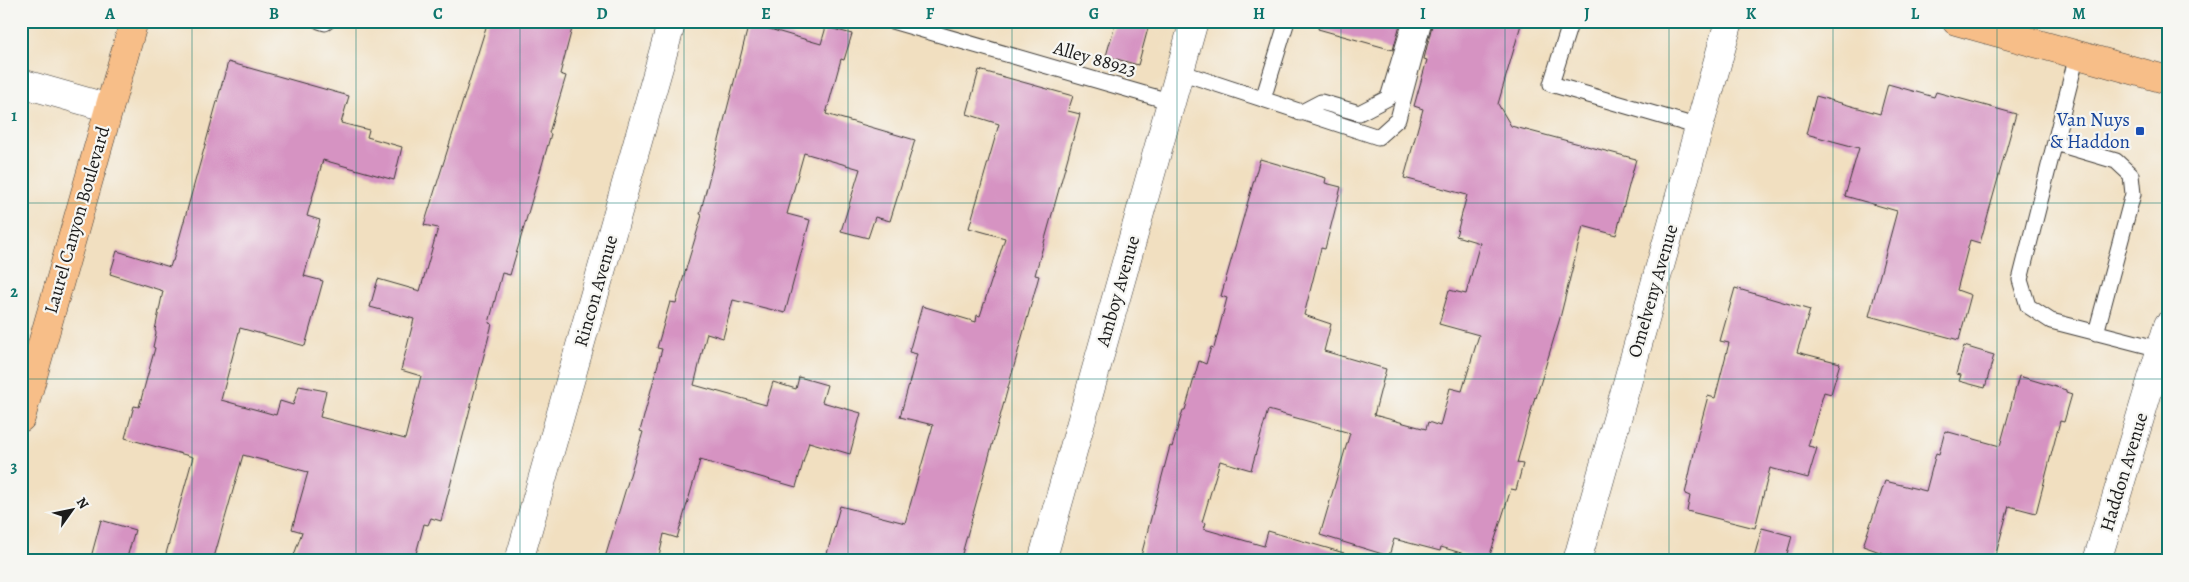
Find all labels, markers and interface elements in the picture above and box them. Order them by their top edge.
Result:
text: A [104,3,116,25]
text: B [269,3,279,25]
text: C [433,3,443,25]
text: D [596,3,608,25]
text: E [761,3,771,25]
text: F [926,3,935,25]
text: G [1089,3,1099,25]
text: H [1253,3,1265,25]
text: I [1420,3,1426,25]
text: J [1584,3,1590,25]
text: K [1746,3,1757,25]
text: L [1911,3,1920,25]
text: M [2072,3,2086,25]
street label: Alley 88923 [1050,35,1139,83]
text: 1 [11,105,17,127]
place label: Van Nuys & Haddon [2050,107,2130,155]
street label: Laurel Canyon Boulevard [38,123,116,317]
marker: Van Nuys & Haddon [2134,125,2146,137]
street label: Omelveny Avenue [1622,221,1684,361]
street label: Rincon Avenue [568,232,624,350]
street label: Amboy Avenue [1089,233,1146,350]
text: 2 [10,281,18,303]
street label: Haddon Avenue [2094,409,2154,535]
text: 3 [11,456,18,478]
north arrow [48,484,98,534]
text: N [72,494,93,513]

